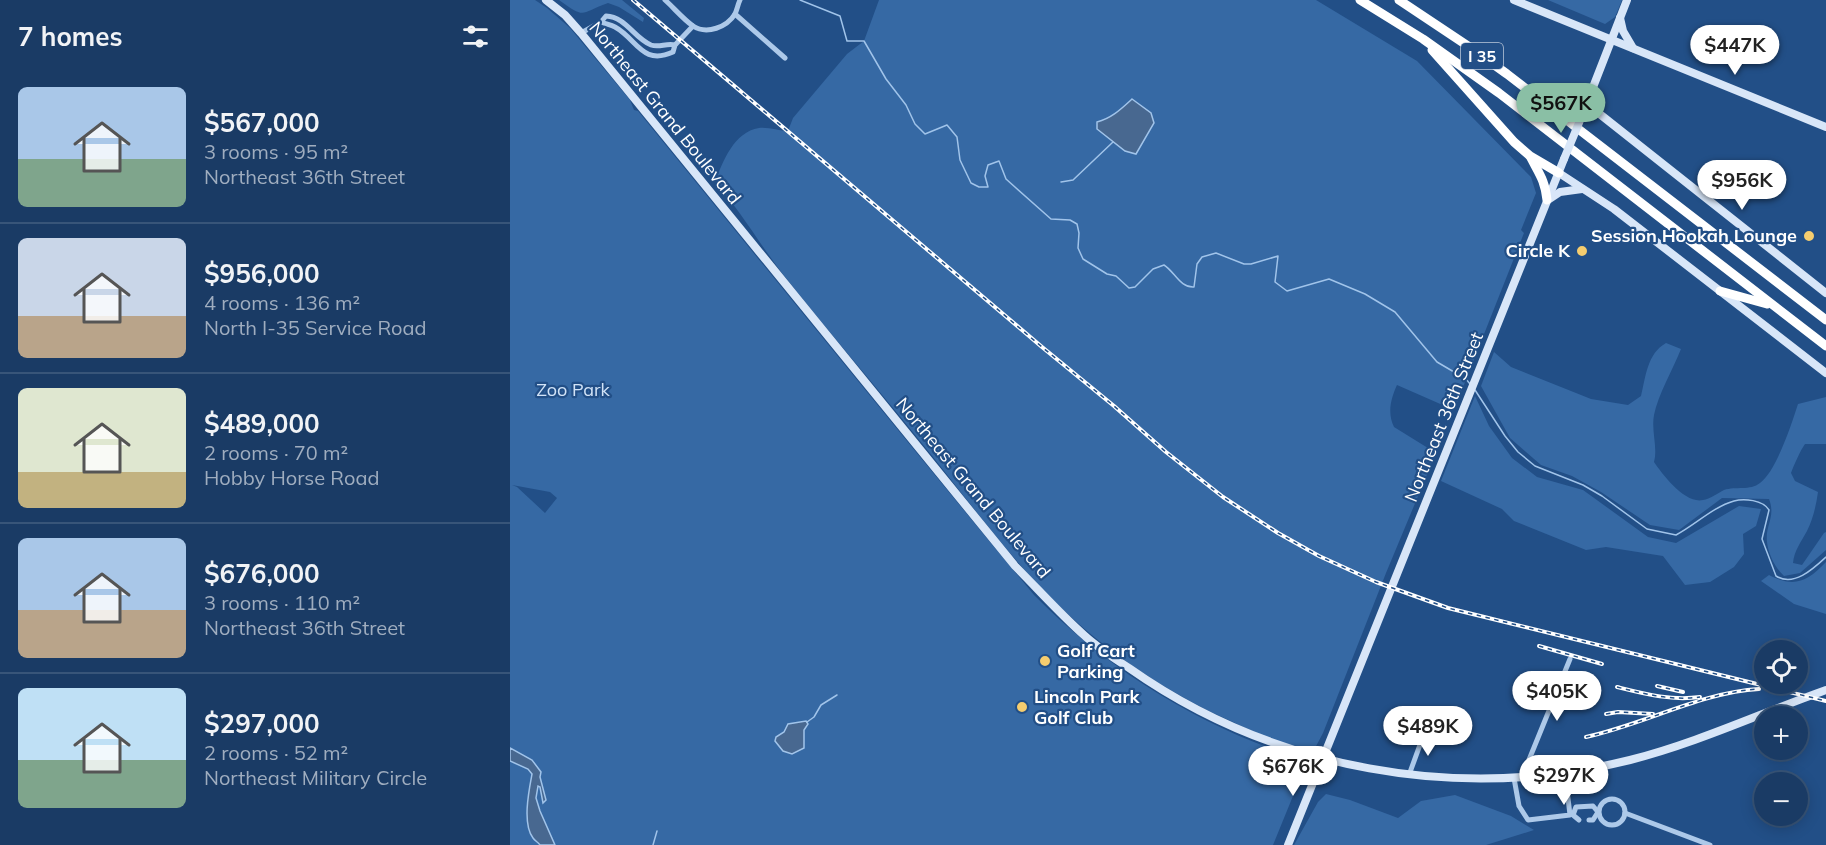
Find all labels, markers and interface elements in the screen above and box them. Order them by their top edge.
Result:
street label: Northeast Grand Boulevard [584,17,746,209]
text: 7 homes [18,20,122,53]
icon: filters [459,20,492,53]
pin: $447K [1693,25,1777,76]
text: $447K [1704,32,1766,57]
road number: I 35 [1461,43,1503,69]
pin: $567K [1519,83,1603,134]
text: $567K [1530,90,1592,115]
text: $567,000 [204,106,320,139]
icon: home [66,111,138,183]
text: 3 rooms · 95 m² [204,139,348,164]
pin: $956K [1700,160,1784,211]
text: Northeast 36th Street [204,164,405,189]
text: $956K [1711,167,1773,192]
place label: Session Hookah Lounge [1591,224,1797,247]
marker: Session Hookah Lounge [1802,229,1816,243]
place label: Circle K [1505,239,1571,262]
marker: Circle K [1575,244,1589,258]
text: $956,000 [204,257,320,290]
icon: home [66,262,138,334]
text: 4 rooms · 136 m² [204,290,360,315]
text: North I-35 Service Road [204,315,426,340]
street label: Northeast 36th Street [1399,329,1488,505]
park label: Zoo Park [536,378,611,401]
street label: Northeast Grand Boulevard [891,393,1056,583]
text: $489,000 [204,407,320,440]
icon: home [66,412,138,484]
text: 2 rooms · 70 m² [204,440,348,465]
text: Hobby Horse Road [204,465,379,490]
text: $676,000 [204,557,320,590]
icon: home [66,562,138,634]
text: 3 rooms · 110 m² [204,590,360,615]
text: Northeast 36th Street [204,615,405,640]
place label: Golf Cart Parking [1057,639,1135,683]
map controls [1754,640,1808,826]
button: locate [1754,640,1808,694]
marker: Golf Cart Parking [1038,654,1052,668]
pin: $405K [1515,671,1599,722]
text: $405K [1526,678,1588,703]
place label: Lincoln Park Golf Club [1034,685,1140,729]
marker: Lincoln Park Golf Club [1015,700,1029,714]
pin: $489K [1386,706,1470,757]
button: + [1754,706,1808,760]
text: $297,000 [204,707,320,740]
icon: home [66,712,138,784]
text: $489K [1397,713,1459,738]
text: 2 rooms · 52 m² [204,740,348,765]
pin: $676K [1251,746,1335,797]
text: $676K [1262,753,1324,778]
pin: $297K [1522,755,1606,806]
text: $297K [1533,762,1595,787]
text: Northeast Military Circle [204,765,427,790]
button: − [1754,772,1808,826]

